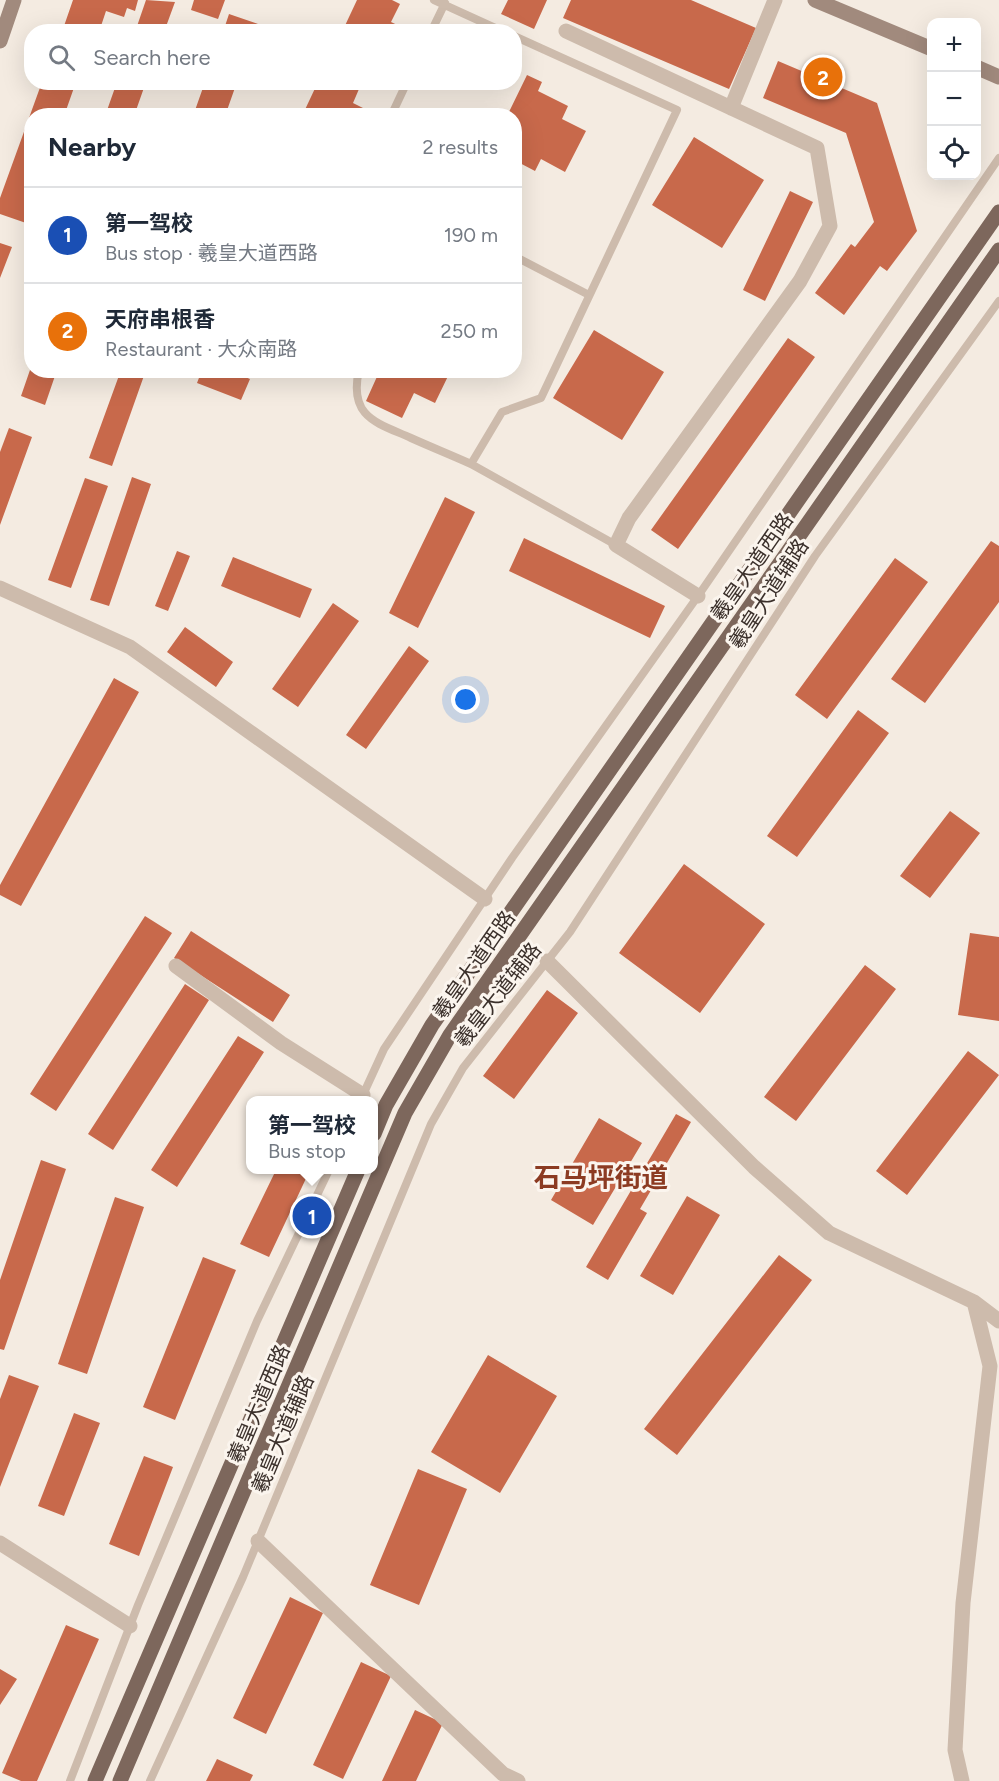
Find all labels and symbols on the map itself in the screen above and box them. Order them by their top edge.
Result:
pin: 2 [804,54,842,100]
street label: 羲皇大道西路 [705,508,798,625]
street label: 羲皇大道辅路 [724,534,813,653]
your location [451,685,480,714]
street label: 羲皇大道西路 [427,906,520,1023]
street label: 羲皇大道辅路 [449,937,546,1052]
district label: 石马坪街道 [534,1161,669,1194]
pin: 1 [292,1194,332,1238]
street label: 羲皇大道西路 [222,1341,295,1467]
street label: 羲皇大道辅路 [246,1371,319,1497]

